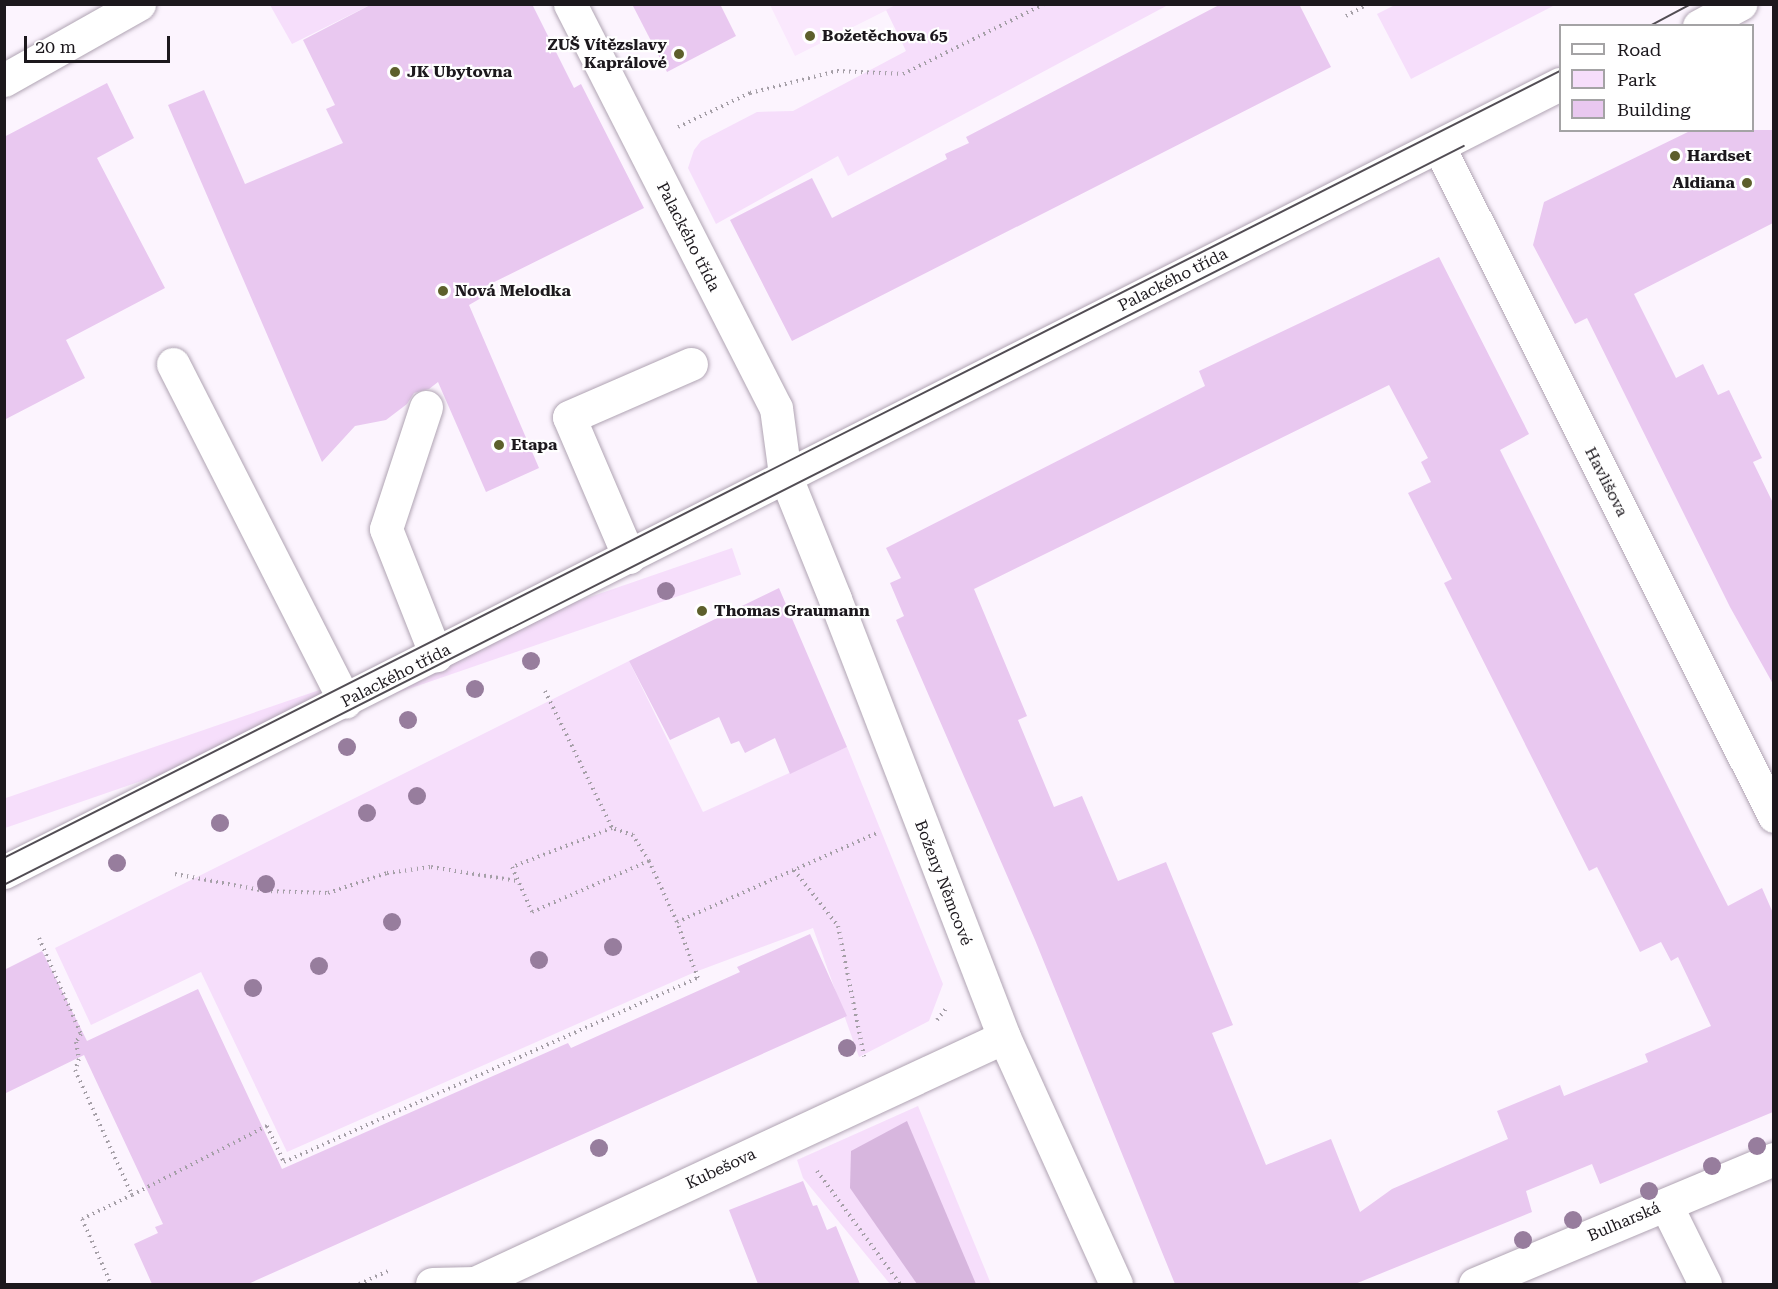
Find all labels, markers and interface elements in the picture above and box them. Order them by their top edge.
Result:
scale bar [27,24,172,62]
legend [1559,24,1754,132]
place label: Božetěchova 65 [822,26,948,46]
marker: Božetěchova 65 [803,29,817,43]
place label: ZUŠ Vítězslavy Kaprálové [548,35,667,73]
text: 20 m [35,36,76,57]
text: Road [1617,39,1661,60]
marker: ZUŠ Vítězslavy Kaprálové [672,47,686,61]
place label: JK Ubytovna [407,62,512,82]
marker: JK Ubytovna [388,65,402,79]
text: Park [1617,69,1657,90]
text: Building [1617,99,1691,120]
place label: Hardset [1687,146,1752,166]
marker: Hardset [1668,149,1682,163]
place label: Aldiana [1673,173,1735,193]
marker: Aldiana [1740,176,1754,190]
street label: Palackého třída [652,179,724,295]
street label: Palackého třída [1115,244,1231,316]
place label: Nová Melodka [455,281,571,301]
marker: Nová Melodka [436,284,450,298]
place label: Etapa [511,435,557,455]
marker: Etapa [492,438,506,452]
street label: Havlišova [1580,444,1632,520]
place label: Thomas Graumann [714,601,870,621]
marker: Thomas Graumann [695,604,709,618]
street label: Palackého třída [338,640,454,712]
street label: Boženy Němcové [910,818,976,948]
street label: Kubešova [683,1144,759,1194]
street label: Bulharská [1585,1198,1663,1246]

